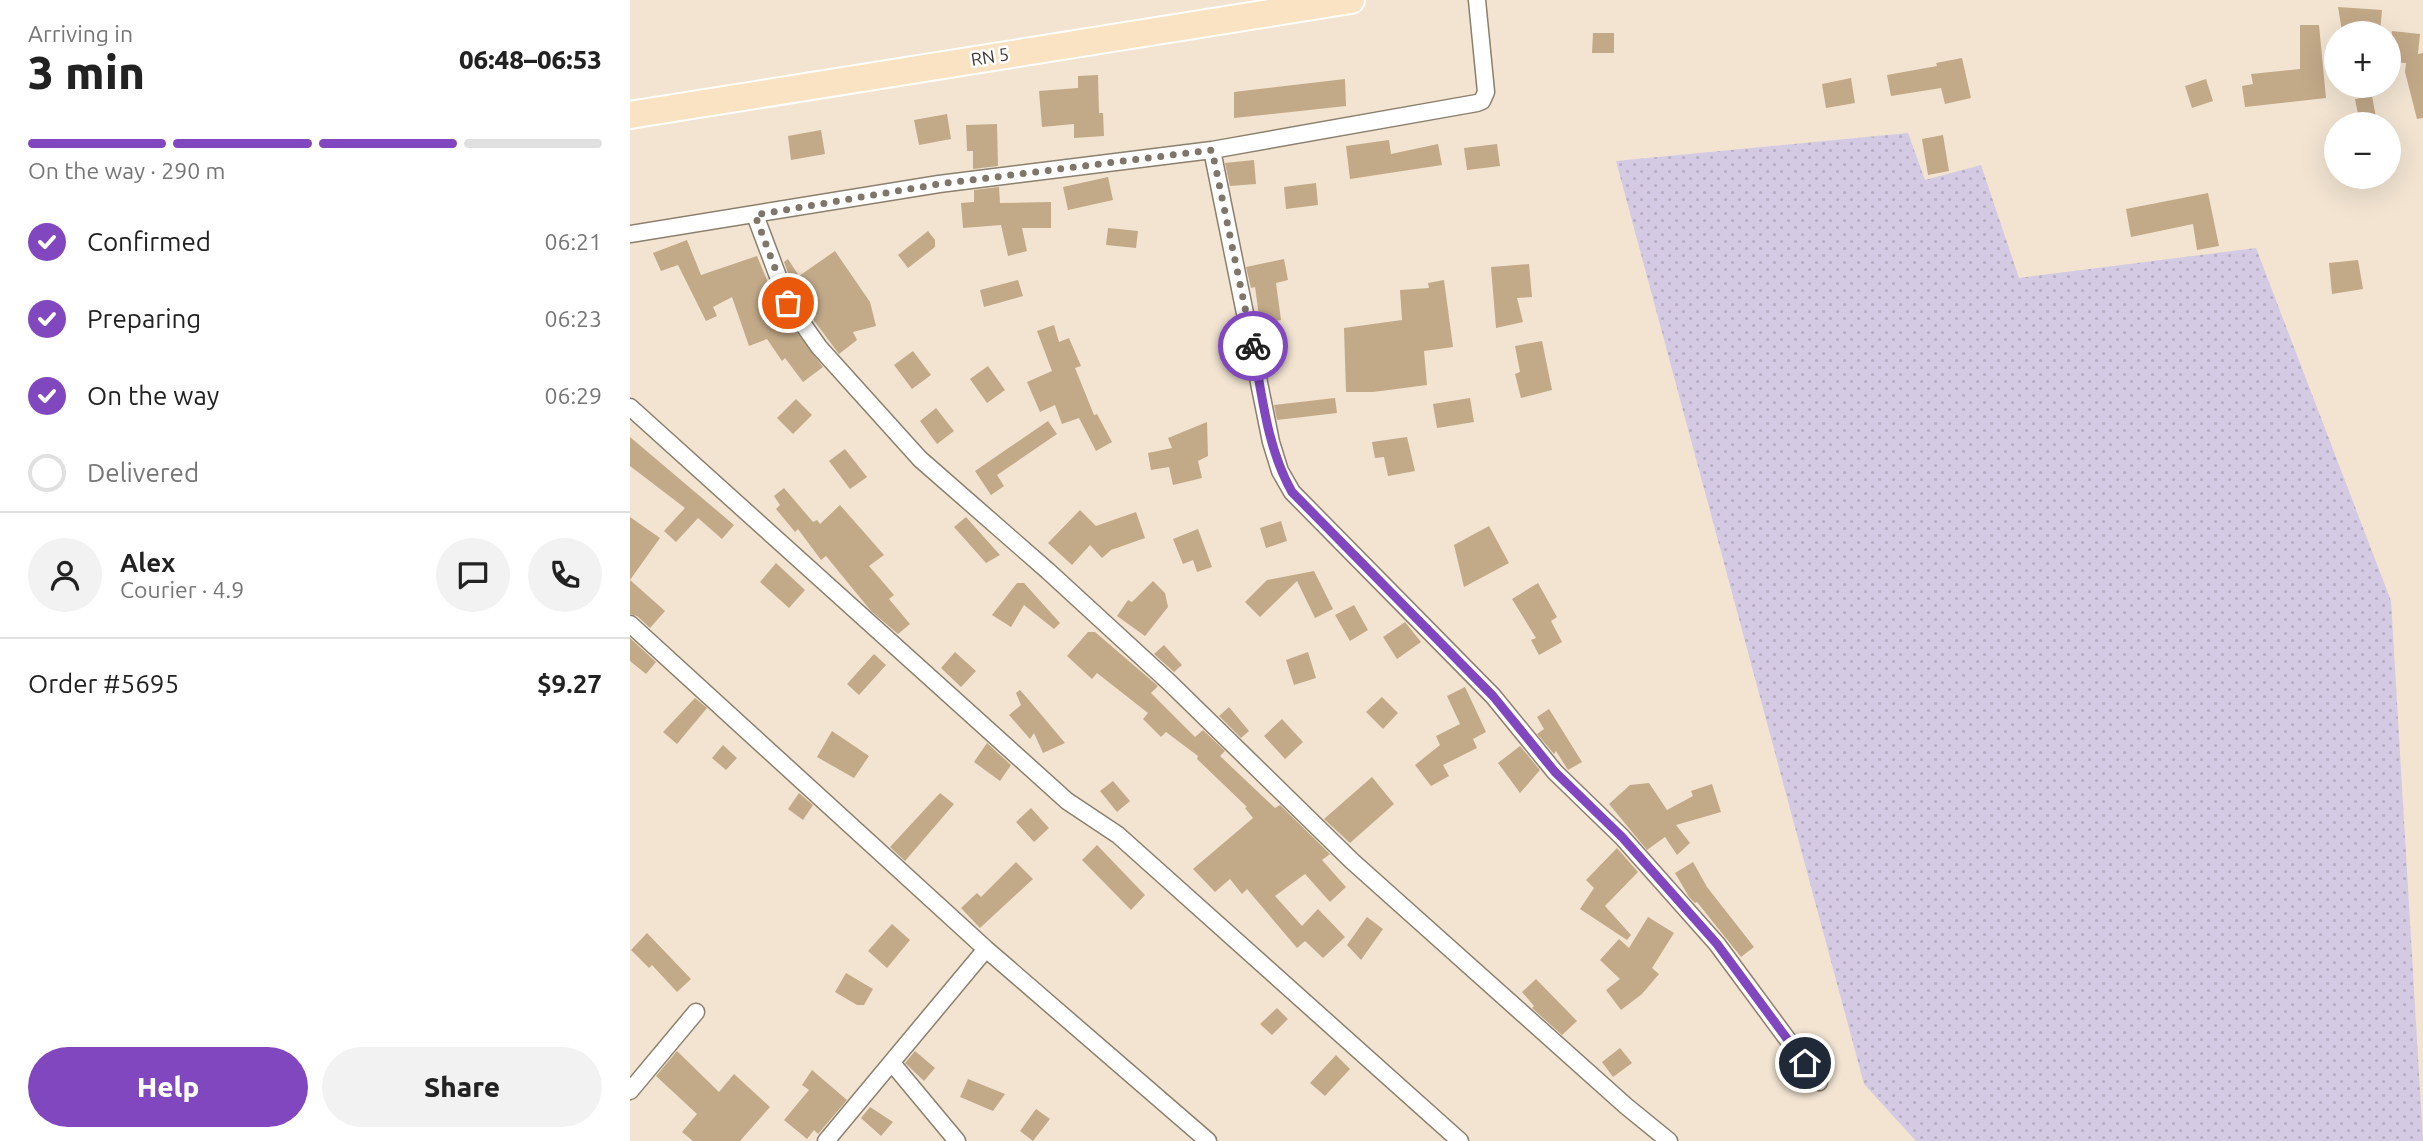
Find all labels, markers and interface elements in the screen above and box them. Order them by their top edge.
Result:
text: Arriving in [28,21,133,46]
map controls [2324,21,2401,189]
button: + [2324,21,2401,98]
street label: RN 5 [969,43,1010,69]
text: 06:48–06:53 [459,45,602,74]
text: 3 min [28,46,145,98]
button: − [2324,112,2401,189]
text: On the way · 290 m [28,158,225,183]
icon: check [28,223,66,261]
text: Confirmed [87,227,211,256]
text: 06:21 [544,229,602,254]
pin [758,273,818,333]
icon: bag [769,284,807,322]
icon: check [28,300,66,338]
text: Preparing [87,304,201,333]
text: 06:23 [544,306,602,331]
courier [1218,311,1288,381]
icon: bike [1234,327,1272,365]
icon: check [28,377,66,415]
text: On the way [87,381,219,410]
text: 06:29 [544,383,602,408]
text: Delivered [87,458,199,487]
button: person [28,538,102,612]
button: chat [436,538,510,612]
button: phone [528,538,602,612]
text: Alex [120,548,175,577]
text: Courier · 4.9 [120,577,244,602]
text: Order #5695 [28,669,179,698]
text: $9.27 [537,669,602,698]
pin [1775,1033,1835,1093]
icon: home [1786,1044,1824,1082]
button: Help [28,1047,308,1127]
button: Share [322,1047,602,1127]

